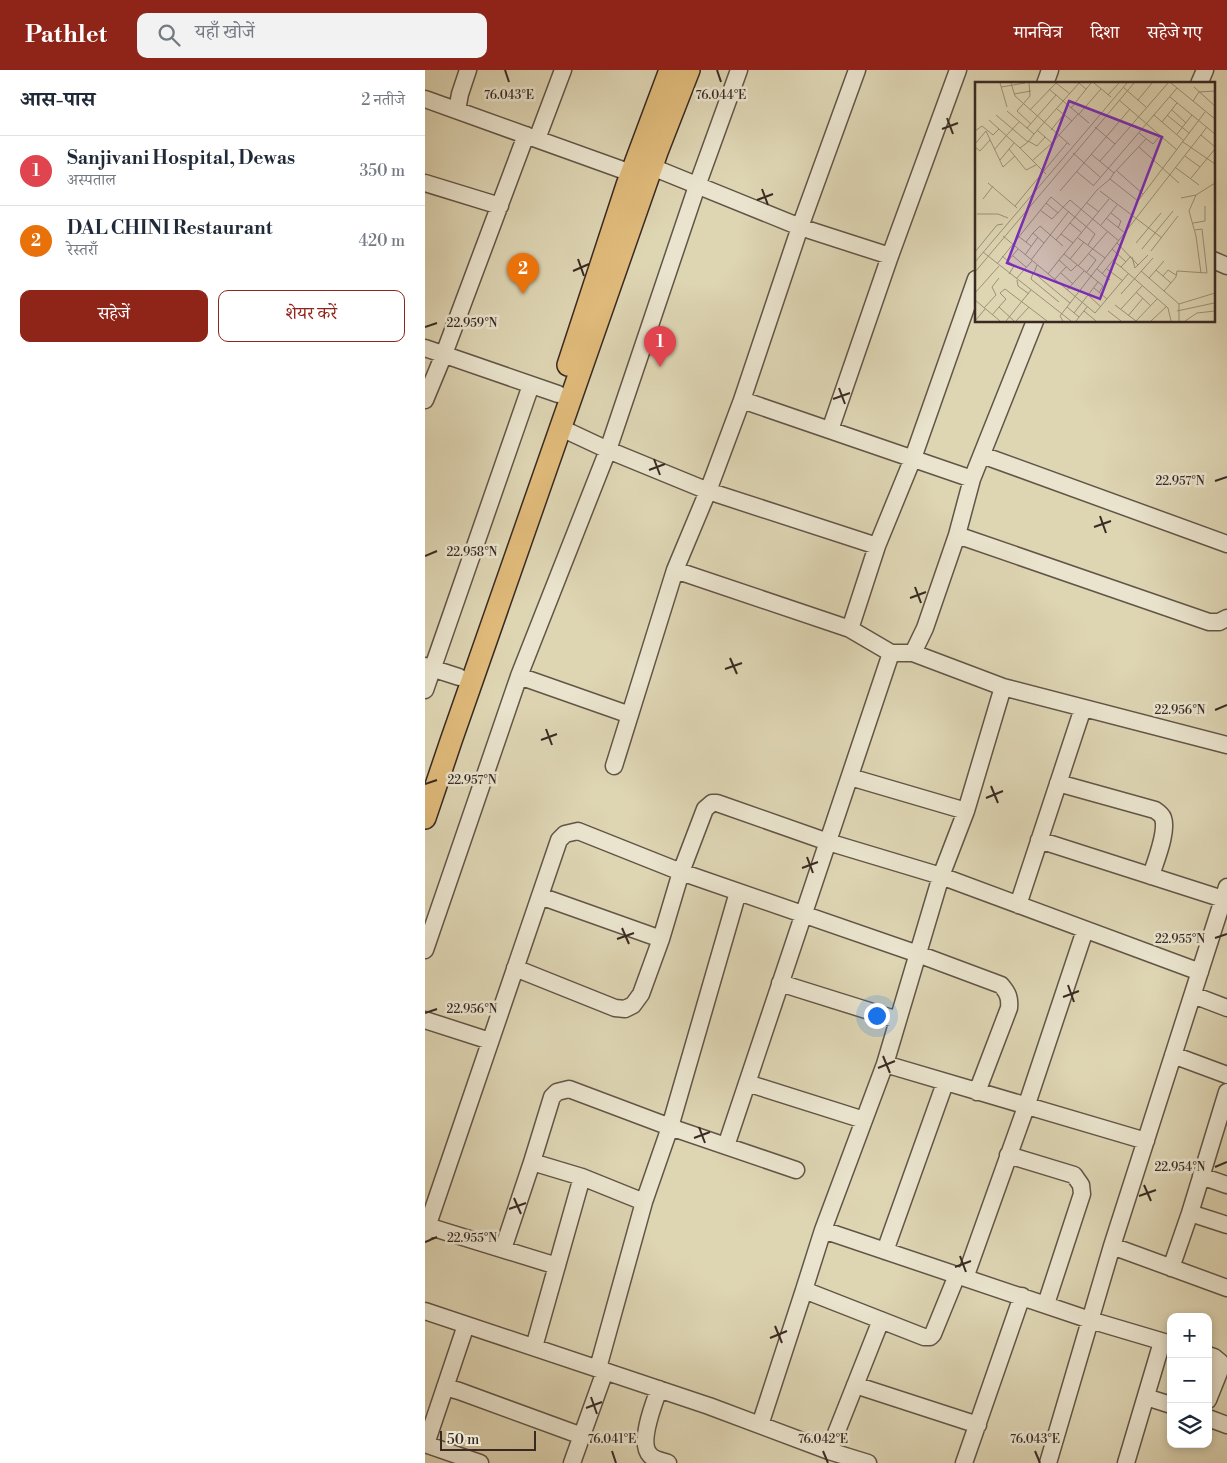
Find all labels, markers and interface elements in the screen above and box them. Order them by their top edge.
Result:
search box [137,13,487,58]
text: Pathlet [25,20,107,50]
text: यहाँ खोजें [195,20,255,44]
icon: search [155,21,183,49]
text: मानचित्र [1014,21,1062,44]
text: दिशा [1090,21,1119,44]
text: सहेजे गए [1147,21,1202,44]
inset map [975,82,1215,322]
text: आस-पास [20,87,95,113]
text: 76.043°E [484,88,534,103]
text: 76.044°E [696,88,746,103]
text: 2 नतीजे [361,90,405,110]
text: Sanjivani Hospital, Dewas [67,146,295,170]
text: 1 [32,161,40,181]
text: 350 m [359,161,405,181]
text: अस्पताल [67,170,116,190]
text: DAL CHINI Restaurant [67,216,272,240]
text: 2 [31,231,41,251]
text: 420 m [358,231,405,251]
text: रेस्तराँ [67,240,98,260]
pin: 2 [507,253,539,294]
button: सहेजें [20,290,208,342]
button: शेयर करें [218,290,405,342]
text: 22.959°N [447,316,497,331]
pin: 1 [644,326,676,367]
text: 22.957°N [1155,474,1205,489]
text: 22.958°N [447,545,498,560]
text: 22.956°N [1155,703,1205,718]
text: 22.957°N [447,773,497,788]
text: 22.955°N [1155,932,1205,947]
text: 22.956°N [447,1002,497,1017]
your location [864,1003,890,1029]
text: 22.954°N [1155,1160,1206,1175]
text: 22.955°N [447,1231,497,1246]
map controls [1167,1313,1212,1448]
button: + [1167,1313,1212,1358]
button: − [1167,1358,1212,1403]
button: layers [1167,1403,1212,1448]
scale bar [440,1428,536,1451]
text: 50 m [447,1431,479,1449]
text: 76.041°E [588,1432,636,1447]
text: 76.042°E [798,1432,848,1447]
text: 76.043°E [1010,1432,1060,1447]

